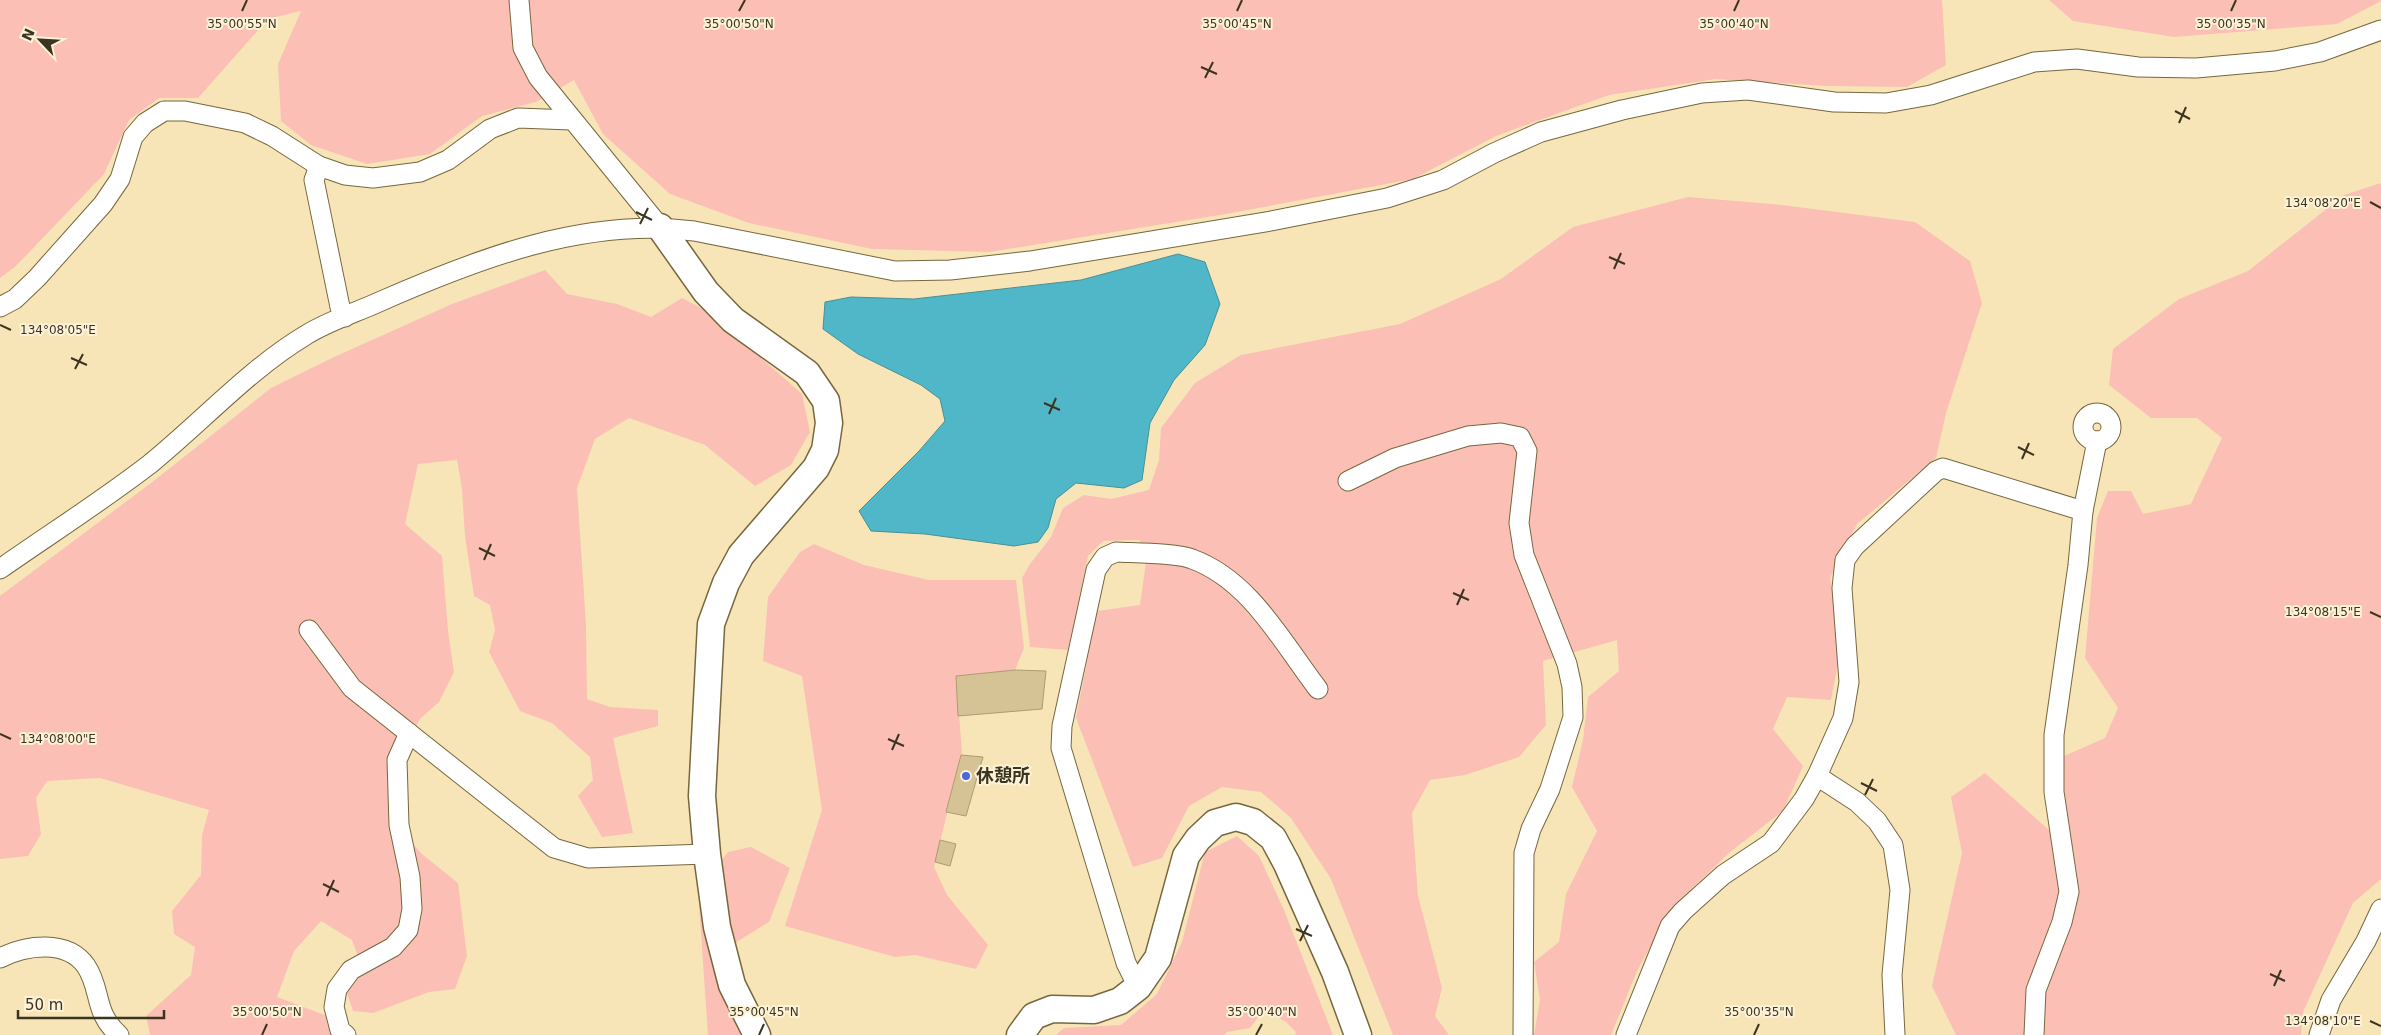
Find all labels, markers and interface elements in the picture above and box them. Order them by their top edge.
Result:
north arrow [15,15,65,65]
text: 35°00'55"N [207,17,277,31]
text: 35°00'50"N [704,17,774,31]
text: 35°00'45"N [1202,17,1272,31]
text: 35°00'40"N [1699,17,1769,31]
text: 35°00'35"N [2196,17,2266,31]
text: N [18,26,38,43]
text: 134°08'20"E [2285,196,2361,210]
text: 134°08'05"E [20,323,96,337]
text: 134°08'15"E [2285,605,2361,619]
text: 134°08'00"E [20,732,96,746]
place label: 休憩所 [976,765,1030,786]
marker: 休憩所 [960,770,972,782]
scale bar [18,988,164,1020]
text: 50 m [25,996,63,1014]
text: 35°00'50"N [232,1005,302,1019]
text: 35°00'45"N [729,1005,799,1019]
text: 35°00'40"N [1227,1005,1297,1019]
text: 35°00'35"N [1724,1005,1794,1019]
text: 134°08'10"E [2285,1014,2361,1028]

